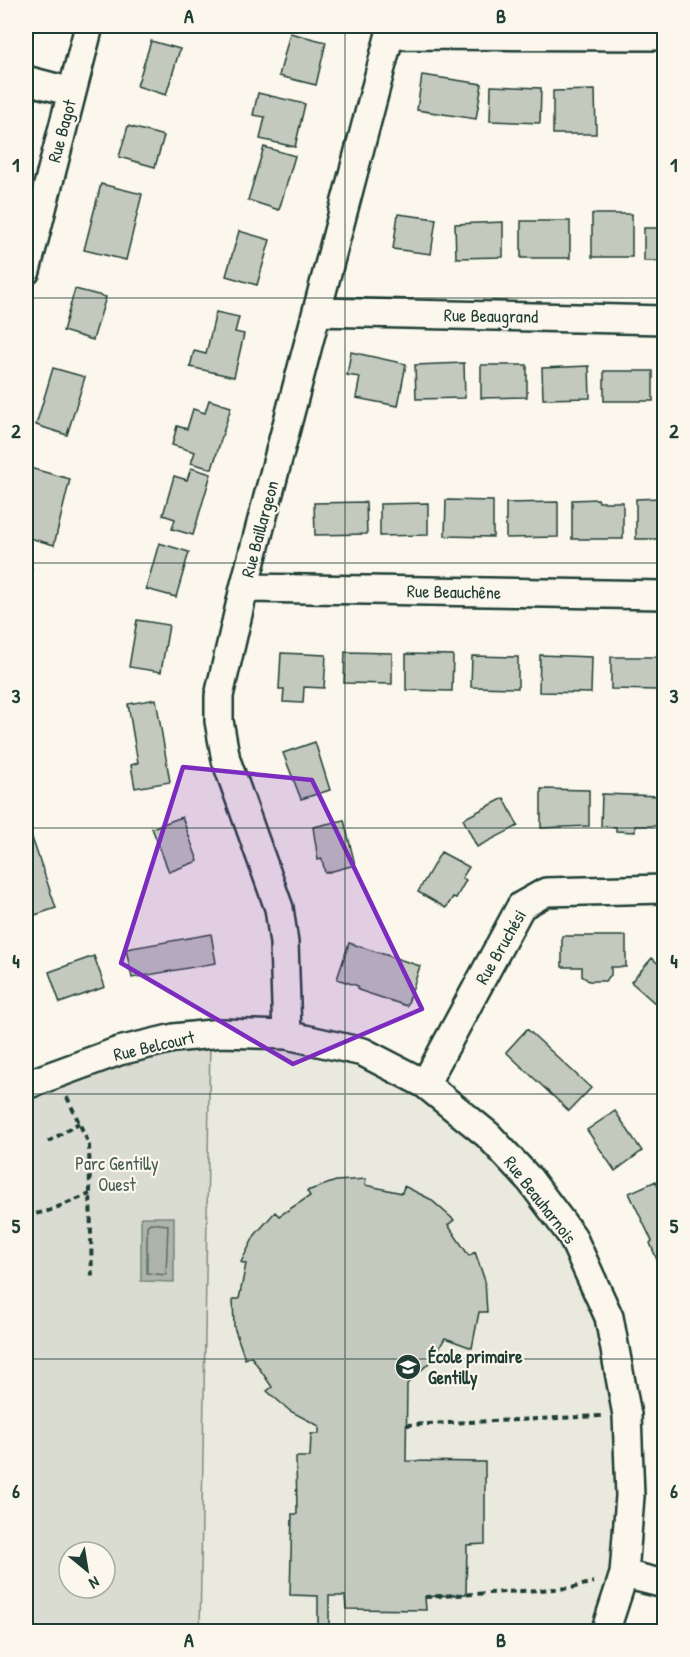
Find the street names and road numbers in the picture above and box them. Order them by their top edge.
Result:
street label: Rue Bagot [41,96,82,165]
street label: Rue Beaugrand [444,302,538,329]
street label: Rue Baillargeon [235,478,284,580]
street label: Rue Beauchêne [407,578,501,605]
street label: Rue Bruchési [469,905,532,989]
street label: Rue Belcourt [111,1024,198,1067]
street label: Rue Beauharnois [498,1151,583,1249]

